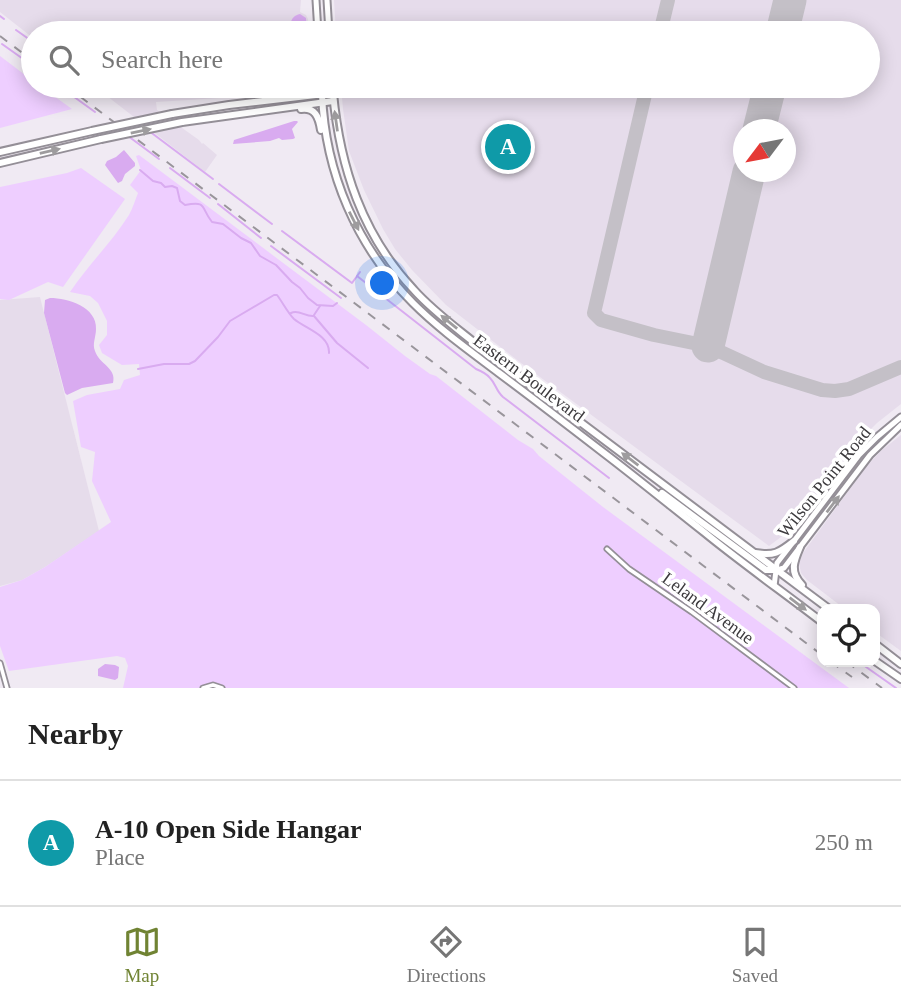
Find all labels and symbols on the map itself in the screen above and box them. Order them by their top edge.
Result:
one-way arrow [330,110,341,132]
north arrow [733,119,796,182]
pin: A [485,121,531,173]
one-way arrow [130,125,152,136]
one-way arrow [39,145,61,156]
one-way arrow [348,212,360,232]
your location [365,266,399,300]
one-way arrow [440,315,457,330]
street label: Eastern Boulevard [470,330,588,426]
street label: Wilson Point Road [773,423,875,541]
one-way arrow [621,453,639,467]
one-way arrow [826,495,841,513]
street label: Leland Avenue [658,568,758,648]
one-way arrow [789,596,807,610]

